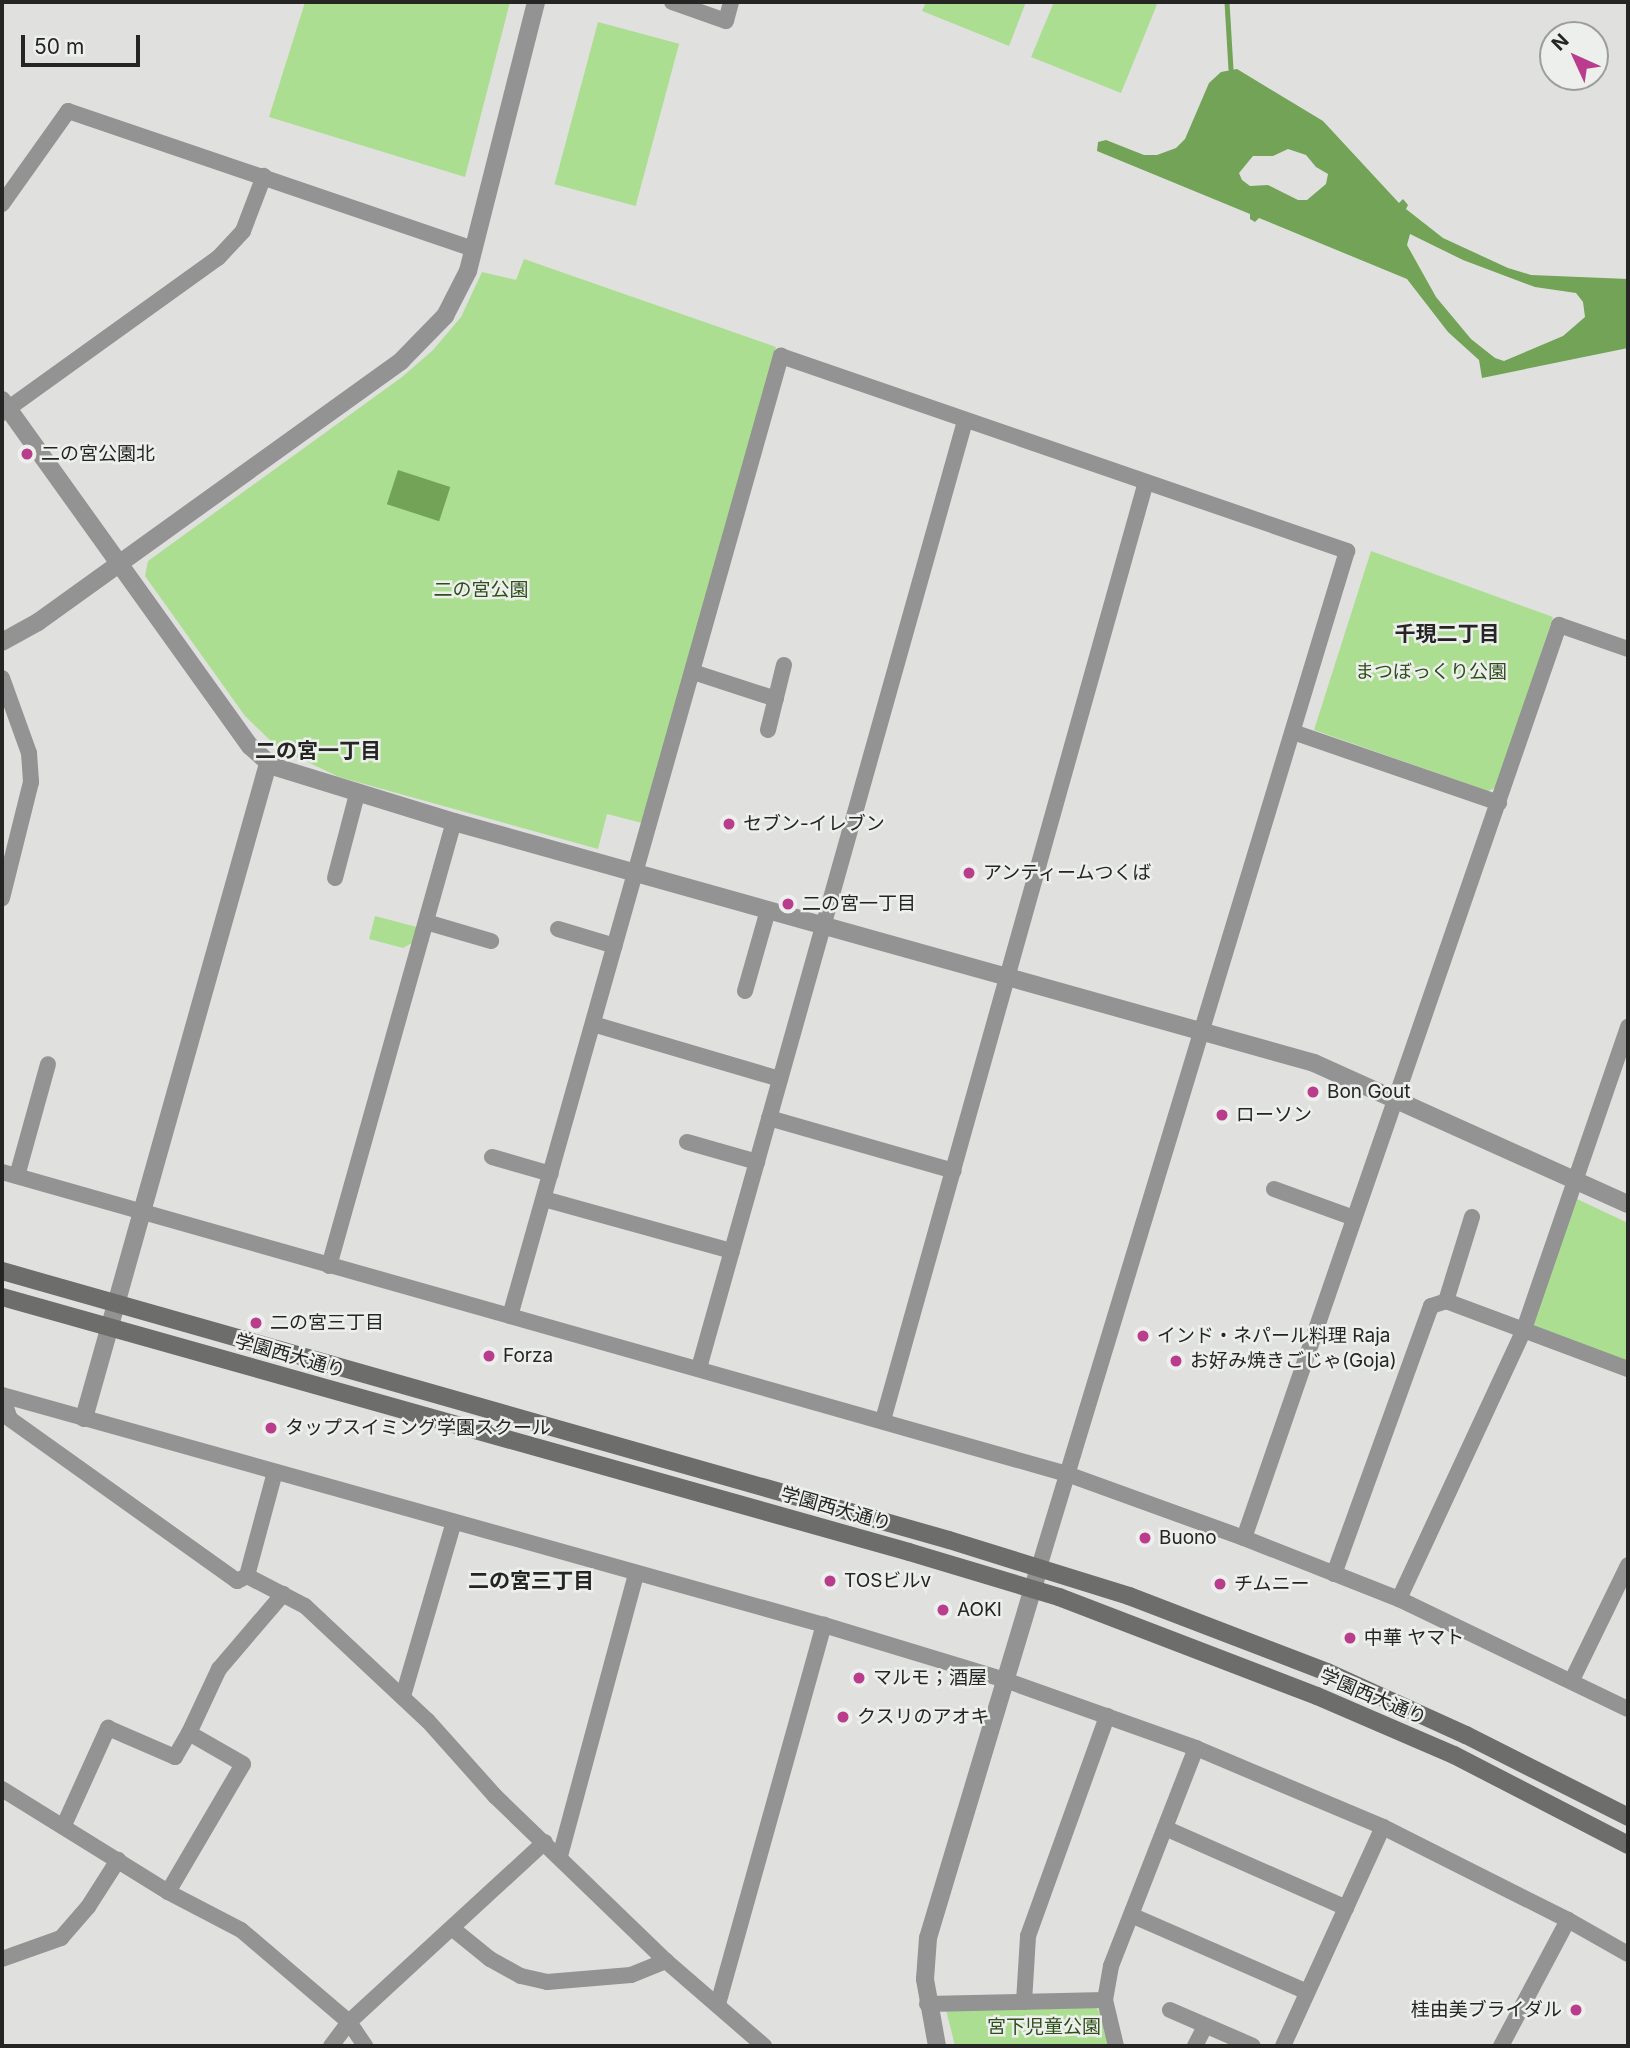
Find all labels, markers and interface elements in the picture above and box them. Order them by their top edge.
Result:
scale bar [24,21,144,65]
north arrow [1539,21,1609,91]
text: N [1547,29,1573,55]
text: 50 m [34,34,84,59]
place label: 二の宮公園北 [41,443,155,465]
marker: 二の宮公園北 [19,446,35,462]
park label: 二の宮公園 [434,579,528,601]
district label: 千現二丁目 [1395,621,1499,647]
park label: まつぼっくり公園 [1355,661,1507,683]
district label: 二の宮一丁目 [255,738,381,764]
place label: セブン-イレブン [743,813,885,835]
marker: セブン-イレブン [721,816,737,832]
place label: アンティームつくば [983,862,1154,884]
marker: アンティームつくば [961,865,977,881]
place label: 二の宮一丁目 [802,893,916,915]
marker: 二の宮一丁目 [780,896,796,912]
place label: Bon Gout [1327,1081,1410,1103]
marker: Bon Gout [1305,1084,1321,1100]
place label: ローソン [1236,1104,1312,1126]
marker: ローソン [1214,1107,1230,1123]
place label: 二の宮三丁目 [270,1312,384,1334]
marker: 二の宮三丁目 [248,1315,264,1331]
place label: インド・ネパール料理 Raja [1157,1325,1390,1347]
marker: インド・ネパール料理 Raja [1135,1328,1151,1344]
street label: 学園西大通り [232,1329,348,1383]
place label: Forza [503,1345,553,1367]
marker: Forza [481,1348,497,1364]
place label: お好み焼きごじゃ(Goja) [1190,1350,1397,1372]
marker: お好み焼きごじゃ(Goja) [1168,1353,1184,1369]
place label: タップスイミング学園スクール [285,1417,551,1439]
marker: タップスイミング学園スクール [263,1420,279,1436]
street label: 学園西大通り [778,1482,894,1536]
place label: Buono [1159,1527,1217,1549]
marker: Buono [1137,1530,1153,1546]
district label: 二の宮三丁目 [468,1568,594,1594]
place label: TOSビルⅴ [844,1570,931,1592]
marker: TOSビルⅴ [822,1573,838,1589]
place label: チムニー [1234,1573,1310,1595]
marker: チムニー [1212,1576,1228,1592]
place label: AOKI [957,1599,1002,1621]
marker: AOKI [935,1602,951,1618]
place label: 中華 ヤマト [1364,1627,1464,1649]
marker: 中華 ヤマト [1342,1630,1358,1646]
street label: 学園西大通り [1316,1664,1430,1730]
place label: マルモ；酒屋 [873,1667,987,1689]
marker: マルモ；酒屋 [851,1670,867,1686]
place label: クスリのアオキ [857,1706,990,1728]
marker: クスリのアオキ [835,1709,851,1725]
place label: 桂由美ブライダル [1410,1999,1562,2021]
marker: 桂由美ブライダル [1568,2002,1584,2018]
park label: 宮下児童公園 [987,2016,1101,2038]

